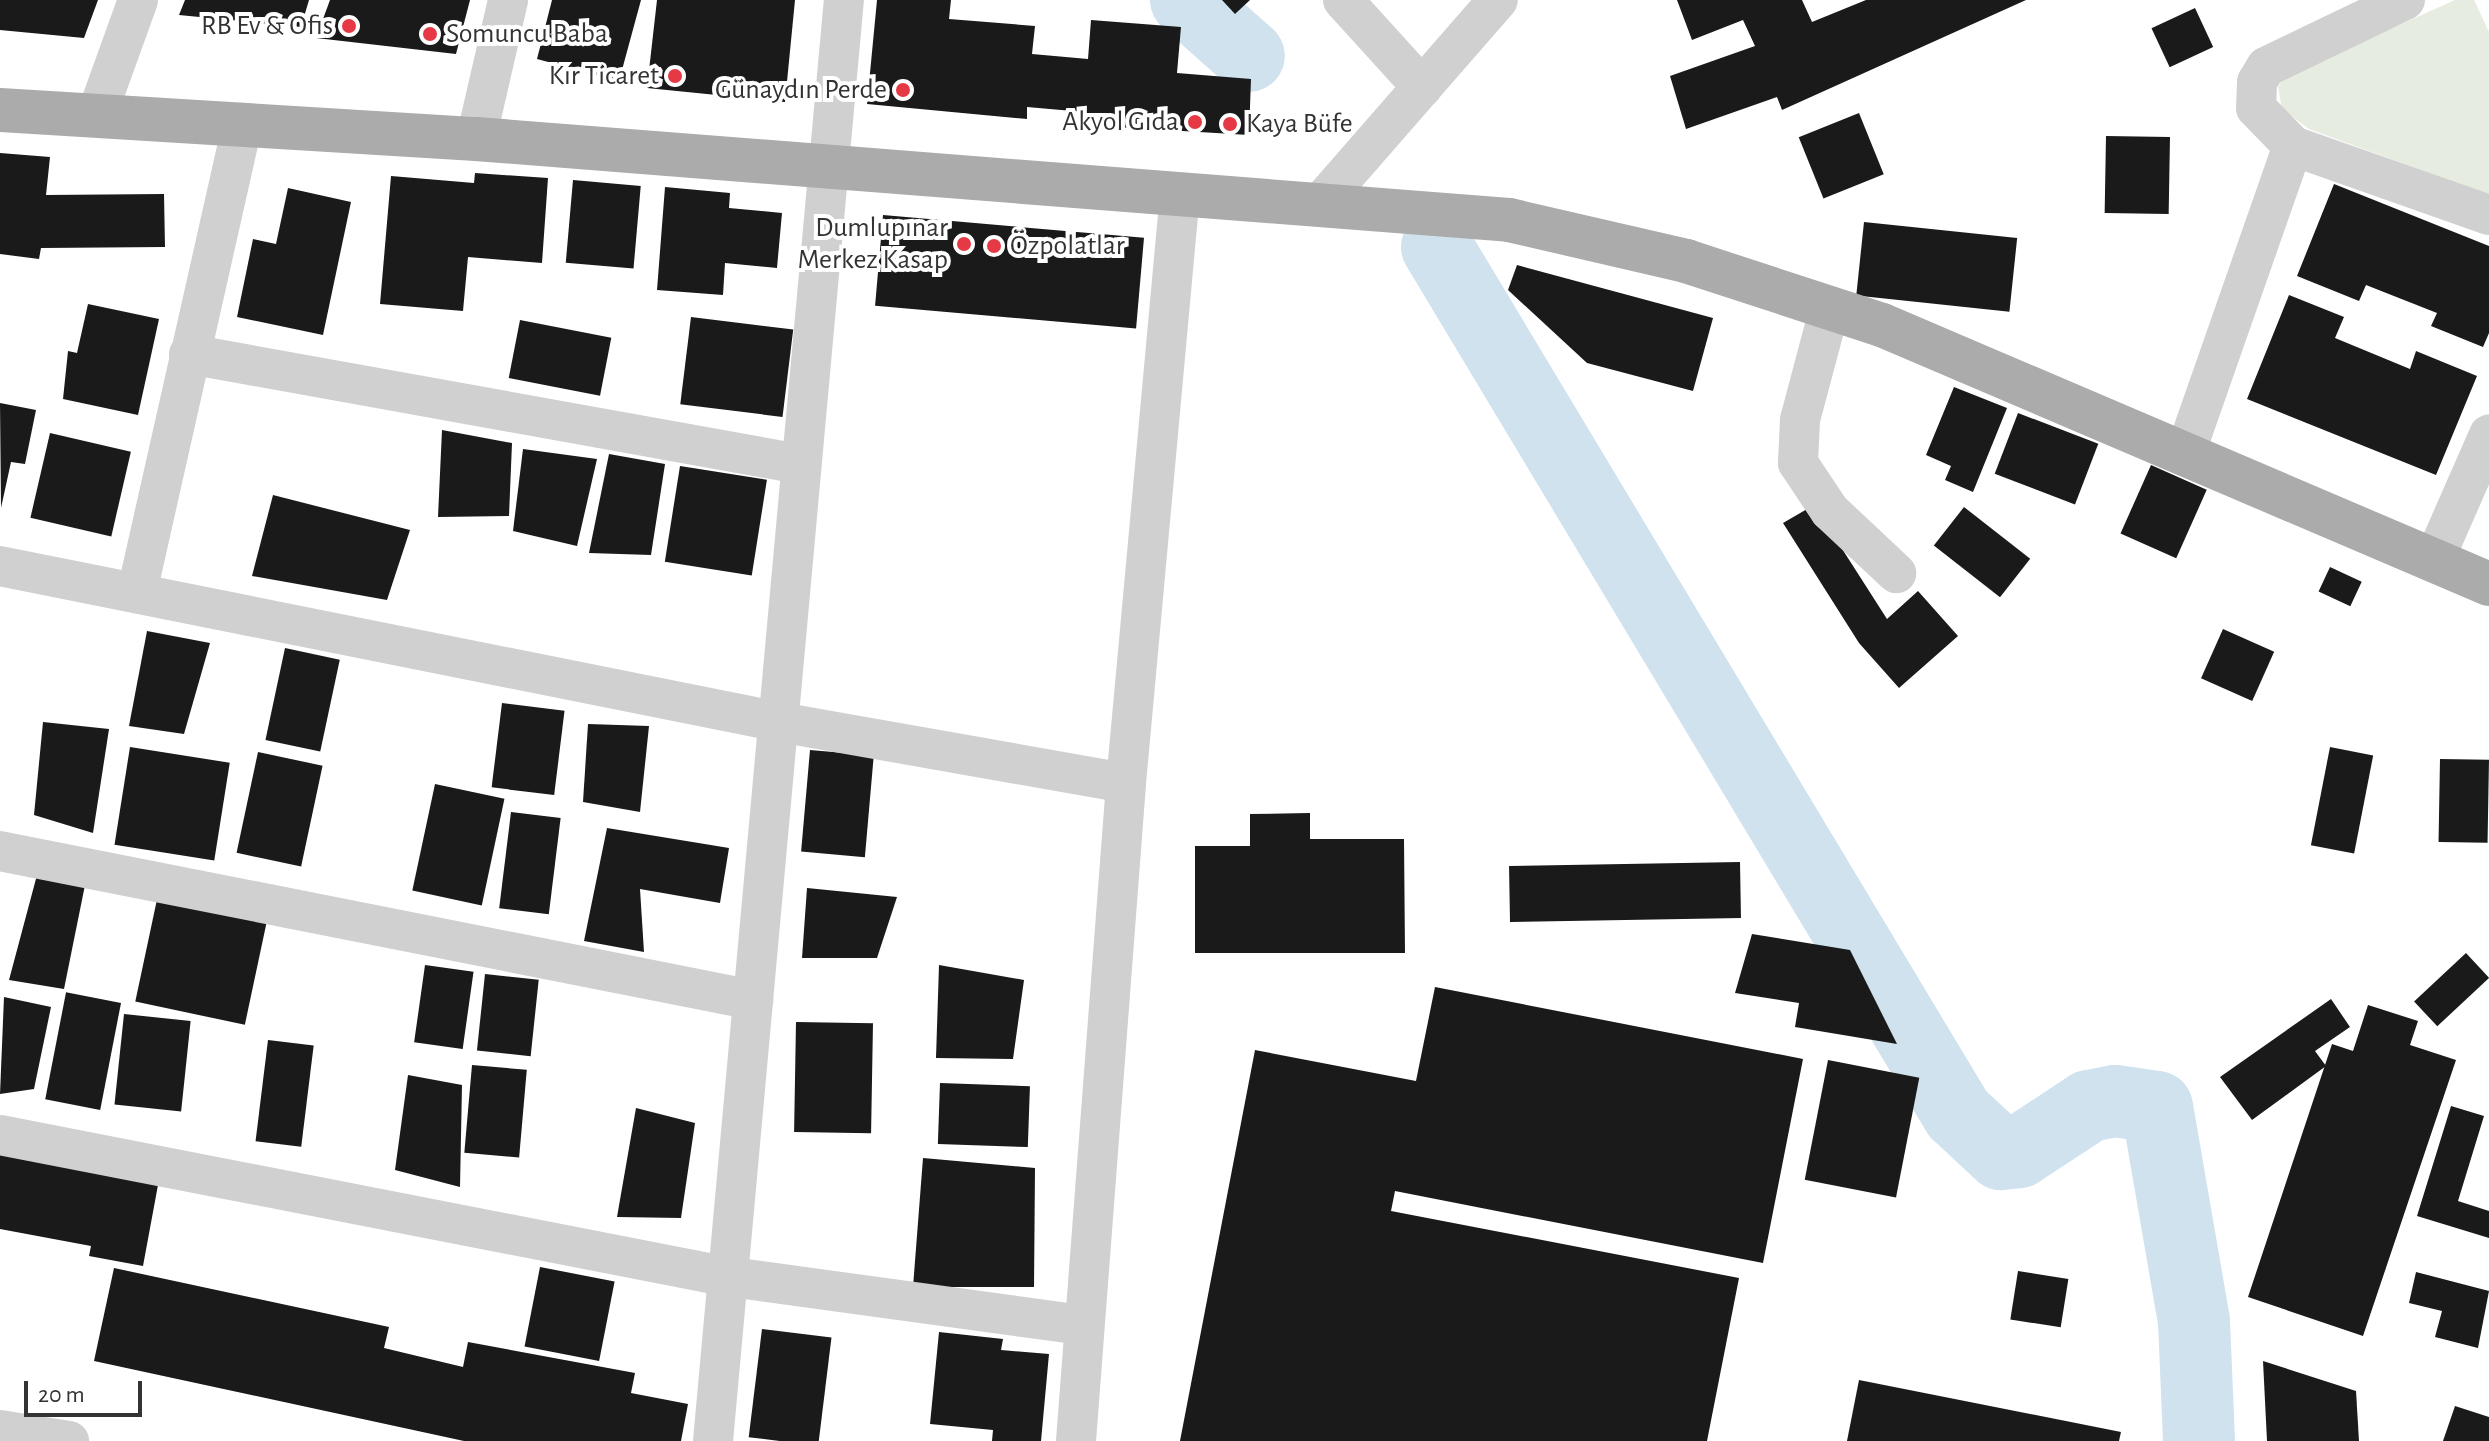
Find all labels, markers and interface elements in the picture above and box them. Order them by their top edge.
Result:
place label: RB Ev & Ofis [201,9,333,43]
marker: RB Ev & Ofis [340,17,358,35]
place label: Somuncu Baba [446,17,608,51]
marker: Somuncu Baba [421,25,439,43]
place label: Kır Ticaret [549,59,659,93]
marker: Kır Ticaret [666,67,684,85]
place label: Günaydın Perde [715,73,887,107]
marker: Günaydın Perde [894,81,912,99]
place label: Akyol Gıda [1062,105,1179,139]
place label: Kaya Büfe [1246,107,1353,141]
marker: Akyol Gıda [1186,113,1204,131]
marker: Kaya Büfe [1221,115,1239,133]
place label: Dumlupınar Merkez Kasap [798,211,948,277]
place label: Özpolatlar [1010,229,1125,263]
marker: Dumlupınar Merkez Kasap [955,235,973,253]
marker: Özpolatlar [985,237,1003,255]
scale bar [28,1365,146,1415]
text: 20 m [38,1383,85,1407]

